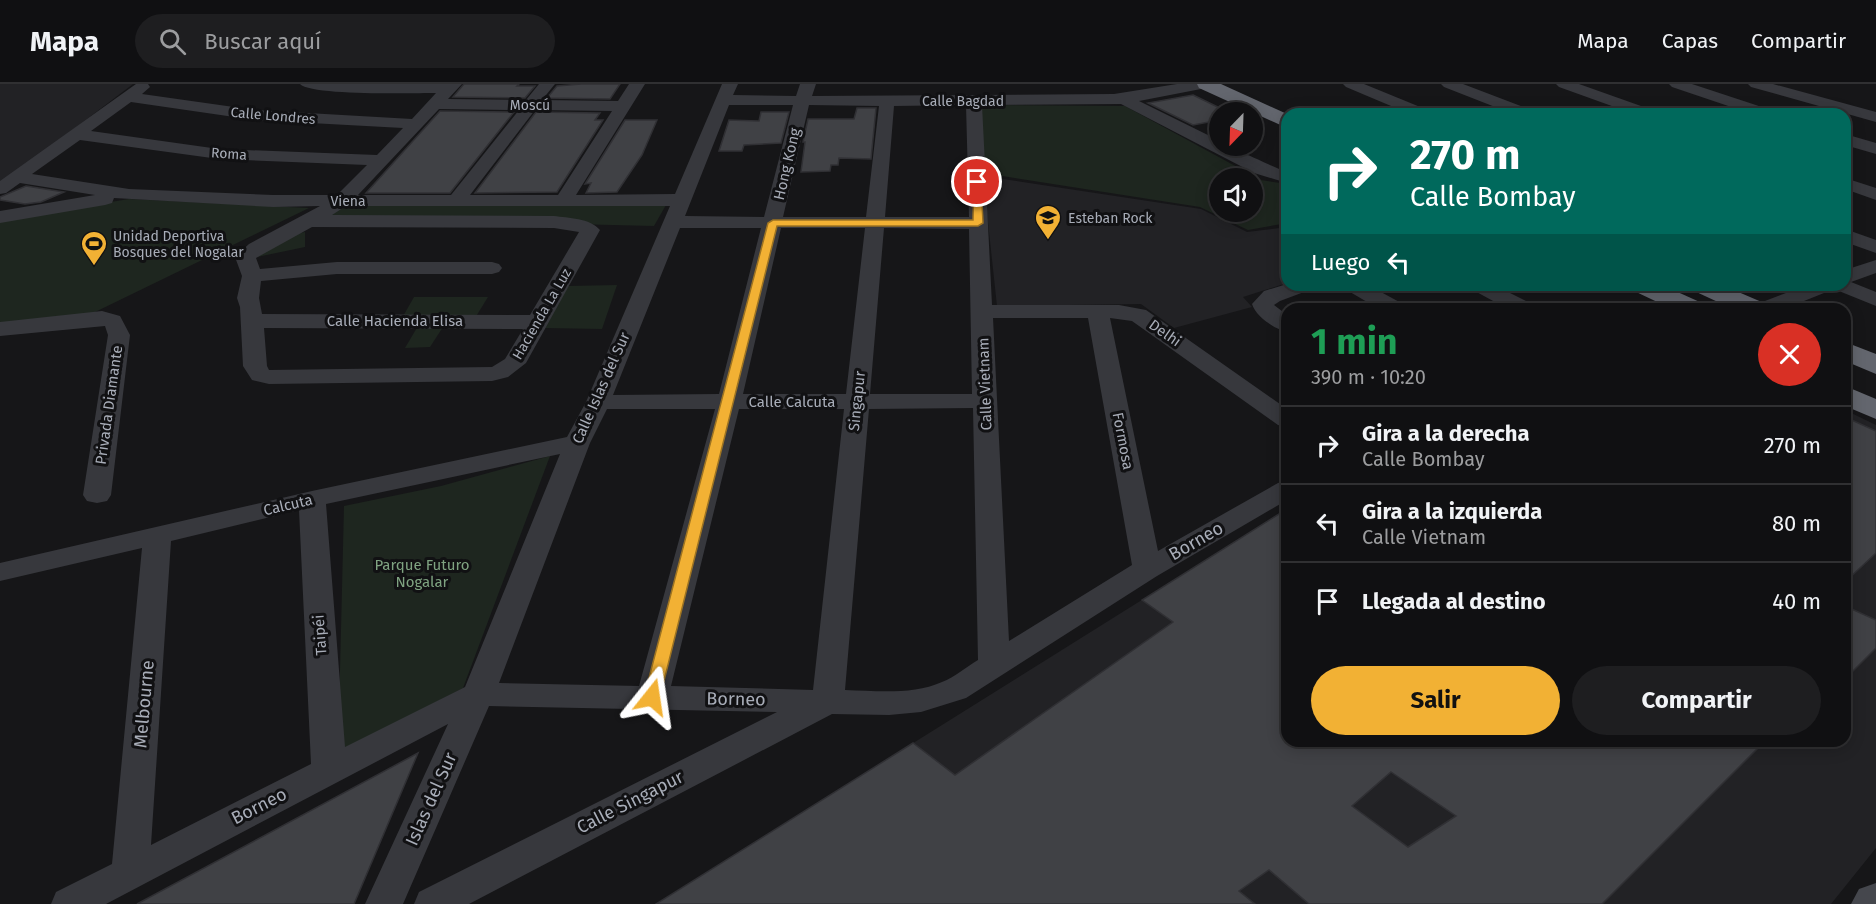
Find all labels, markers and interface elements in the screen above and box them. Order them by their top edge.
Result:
search box [135,14,555,68]
text: Mapa [30,25,99,58]
icon: search [156,25,189,58]
text: Buscar aquí [204,28,321,55]
text: Mapa [1577,28,1629,54]
text: Capas [1662,28,1718,54]
text: Compartir [1751,28,1846,54]
street label: Calle Bagdad [922,93,1004,110]
street label: Moscú [510,97,550,114]
north arrow [1209,102,1263,156]
map controls [1209,102,1263,222]
street label: Calle Londres [230,104,317,128]
street label: Hong Kong [770,126,804,202]
text: 270 m [1410,130,1521,180]
icon: right [1311,132,1389,210]
street label: Roma [210,144,248,164]
pin [951,156,1002,207]
icon: arrive [960,165,993,198]
button: sound [1209,168,1263,222]
text: Calle Bombay [1410,181,1575,213]
street label: Viena [330,193,366,210]
school or university icon: Esteban Rock [1033,203,1063,241]
place label: Esteban Rock [1068,210,1153,227]
place label: Unidad Deportiva Bosques del Nogalar [113,228,244,261]
sports icon: Unidad Deportiva Bosques del Nogalar [79,229,109,267]
icon: left [1382,246,1415,279]
text: Luego [1311,249,1370,276]
street label: Hacienda La Luz [509,265,575,363]
street label: Calle Hacienda Elisa [327,312,463,330]
street label: Delhi [1145,316,1185,350]
text: 1 min [1311,320,1398,364]
button: close [1758,323,1821,386]
street label: Calle Islas del Sur [568,329,634,447]
street label: Calle Vietnam [974,337,996,431]
street label: Privada Diamante [92,344,126,466]
text: 390 m · 10:20 [1311,365,1426,389]
street label: Singapur [845,370,869,432]
street label: Calle Calcuta [749,393,835,411]
street label: Formosa [1109,411,1137,471]
text: Gira a la derecha [1362,420,1530,447]
icon: right [1311,429,1344,462]
text: 270 m [1764,432,1821,459]
text: Calle Bombay [1362,447,1485,471]
street label: Calcuta [262,491,314,519]
text: Gira a la izquierda [1362,498,1542,525]
icon: left [1311,507,1344,540]
text: 80 m [1772,510,1821,537]
street label: Borneo [1165,517,1227,565]
text: Calle Vietnam [1362,525,1486,549]
park label: Parque Futuro Nogalar [374,556,470,591]
icon: arrive [1311,585,1344,618]
text: Llegada al destino [1362,588,1546,615]
text: 40 m [1772,588,1821,615]
street label: Taipéi [310,614,330,656]
street label: Melbourne [129,659,159,749]
position arrow [620,665,684,729]
button: Salir [1311,666,1560,735]
button: Compartir [1572,666,1821,735]
street label: Borneo [706,687,766,711]
street label: Islas del Sur [401,749,461,849]
street label: Calle Singapur [573,766,687,838]
street label: Borneo [228,783,290,829]

